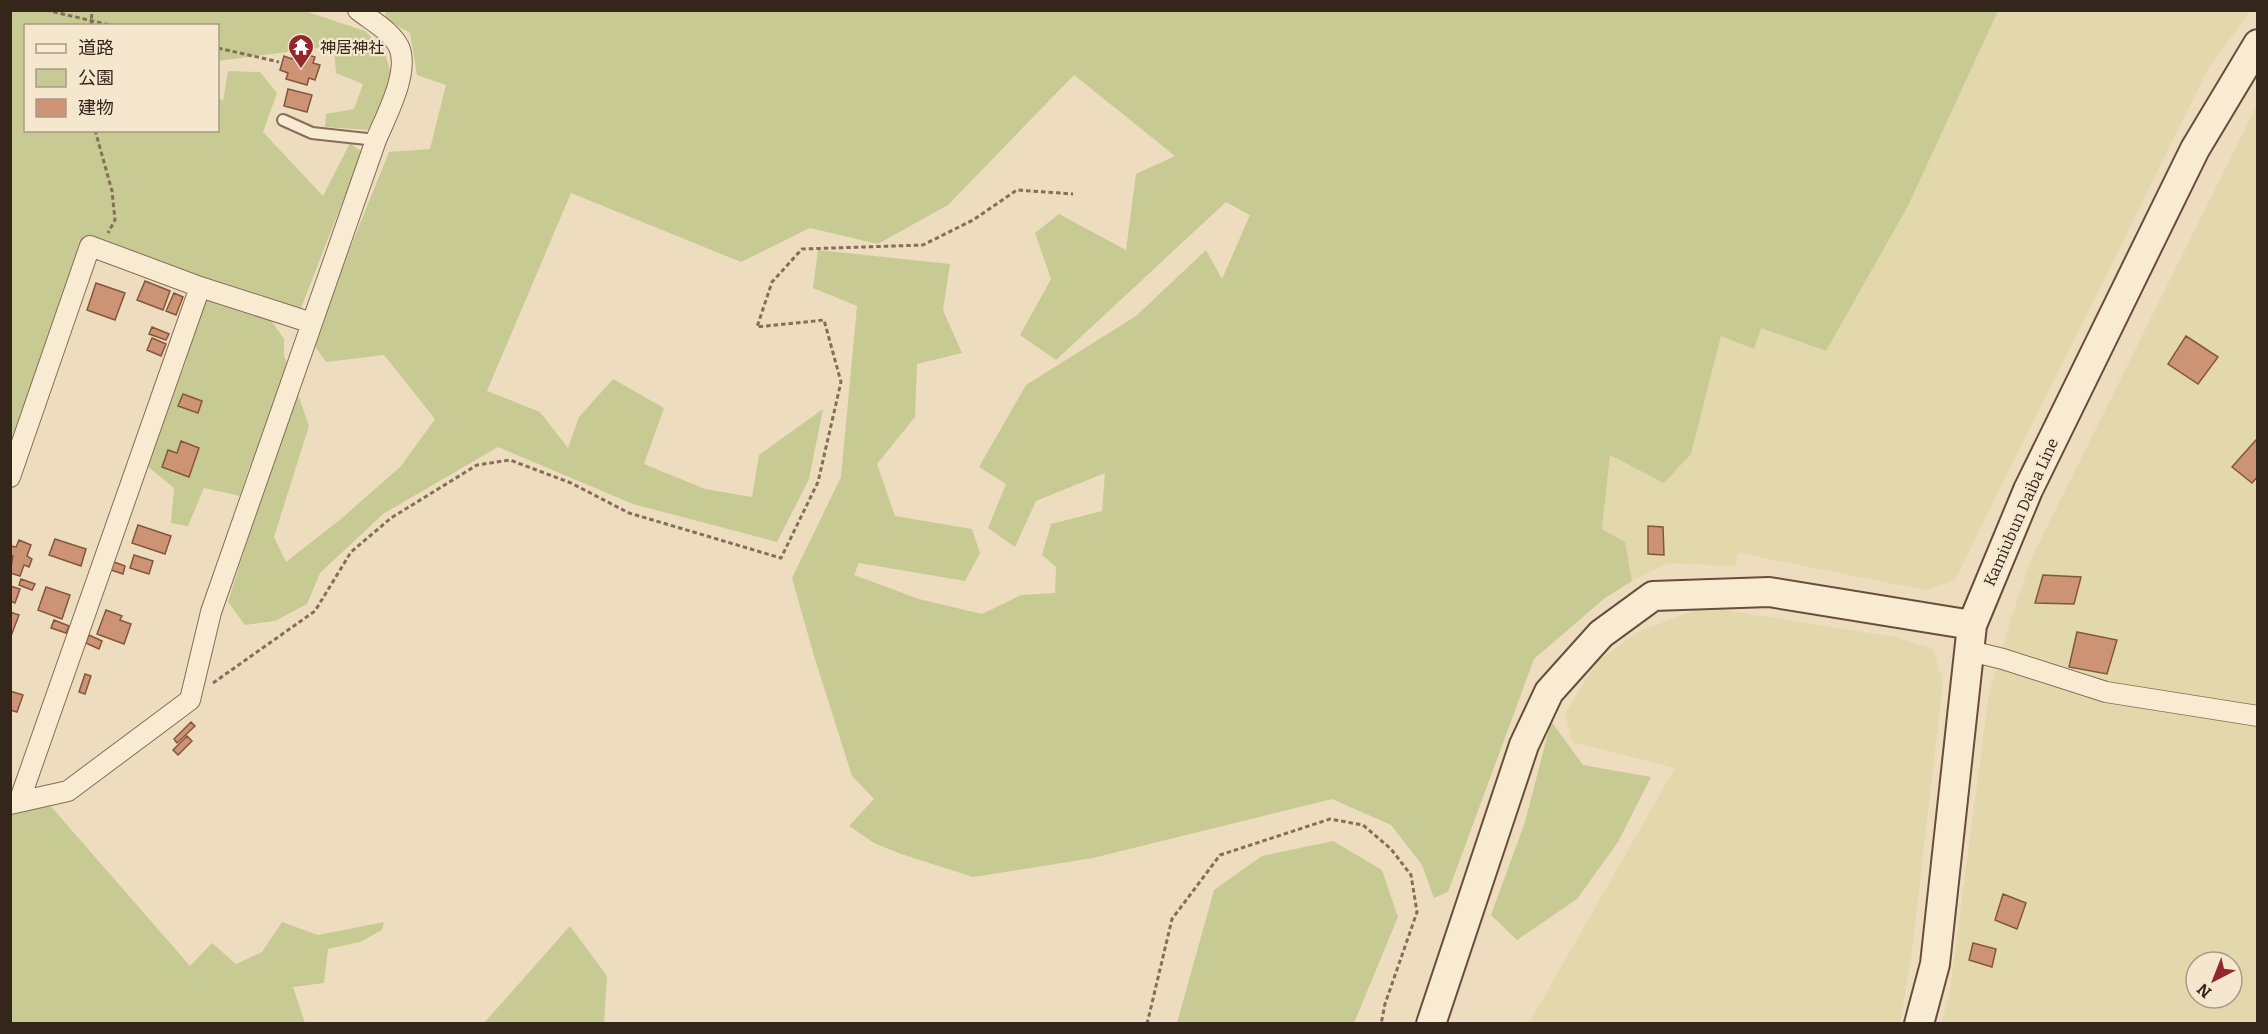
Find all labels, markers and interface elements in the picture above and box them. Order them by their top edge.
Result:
legend [24,24,219,132]
temple icon: 神居神社 [286,32,316,70]
text: 道路 [78,37,114,59]
place label: 神居神社 [320,38,384,57]
text: 公園 [78,67,114,89]
text: 建物 [78,97,114,119]
street label: Kamiubun Daiba Line [1980,435,2062,589]
north arrow [2184,950,2244,1010]
text: N [2193,980,2215,1002]

